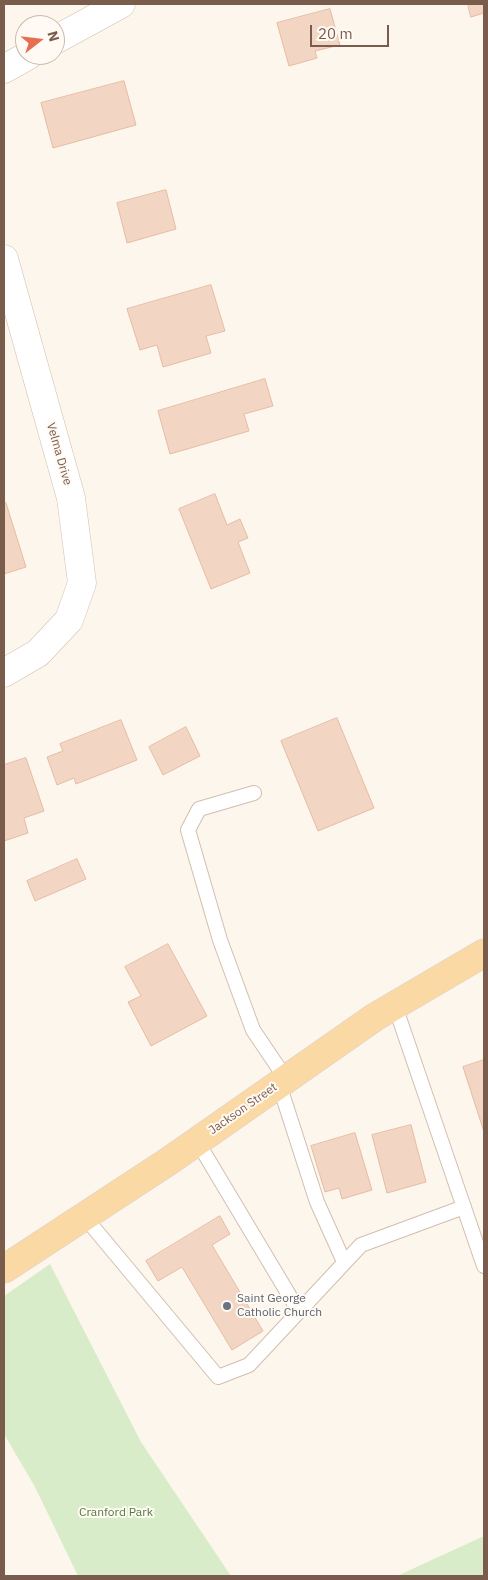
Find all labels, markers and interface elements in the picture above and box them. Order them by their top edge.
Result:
north arrow [15,15,65,65]
scale bar [313,15,392,47]
text: 20 m [318,24,353,43]
text: N [43,29,64,43]
street label: Velma Drive [43,421,75,487]
street label: Jackson Street [206,1080,280,1138]
place label: Saint George Catholic Church [237,1292,322,1320]
marker: Saint George Catholic Church [221,1300,233,1312]
park label: Cranford Park [79,1506,153,1520]

